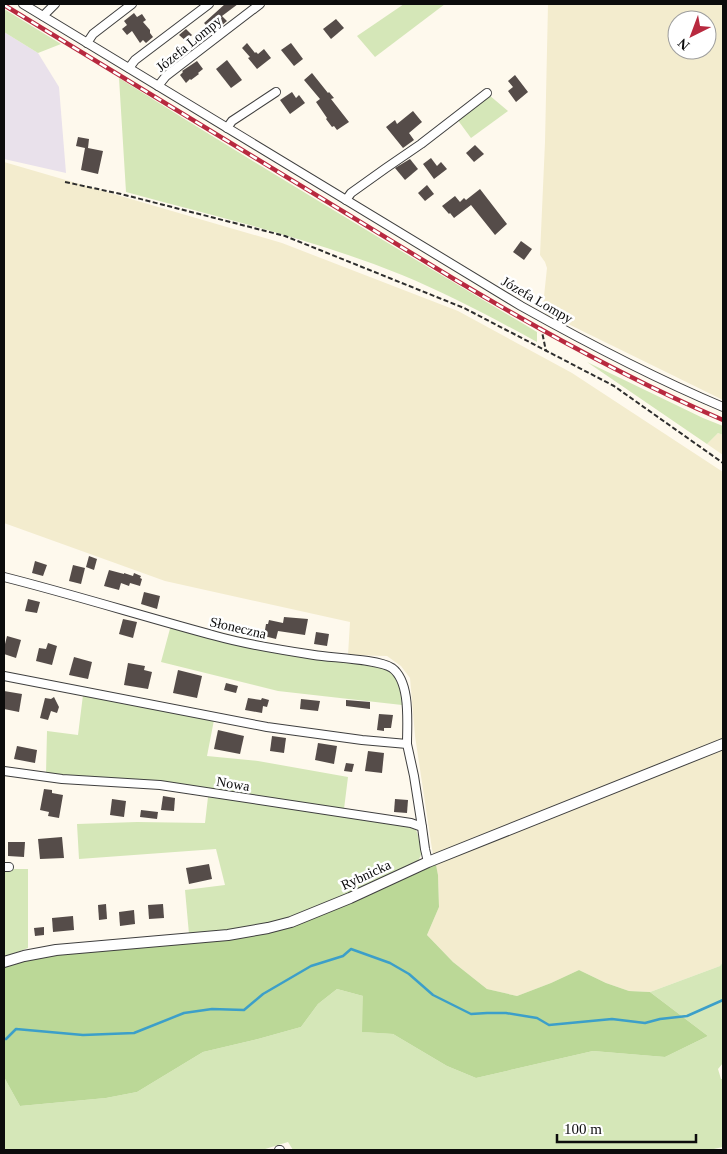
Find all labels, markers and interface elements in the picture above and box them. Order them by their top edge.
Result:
north arrow [667,10,717,60]
street label: Józefa Lompy [153,13,225,75]
text: N [675,35,692,53]
street label: Józefa Lompy [499,274,575,326]
street label: Słoneczna [208,614,268,642]
street label: Nowa [215,774,251,794]
street label: Rybnicka [339,857,394,893]
scale bar [557,1112,696,1144]
text: 100 m [564,1121,602,1137]

